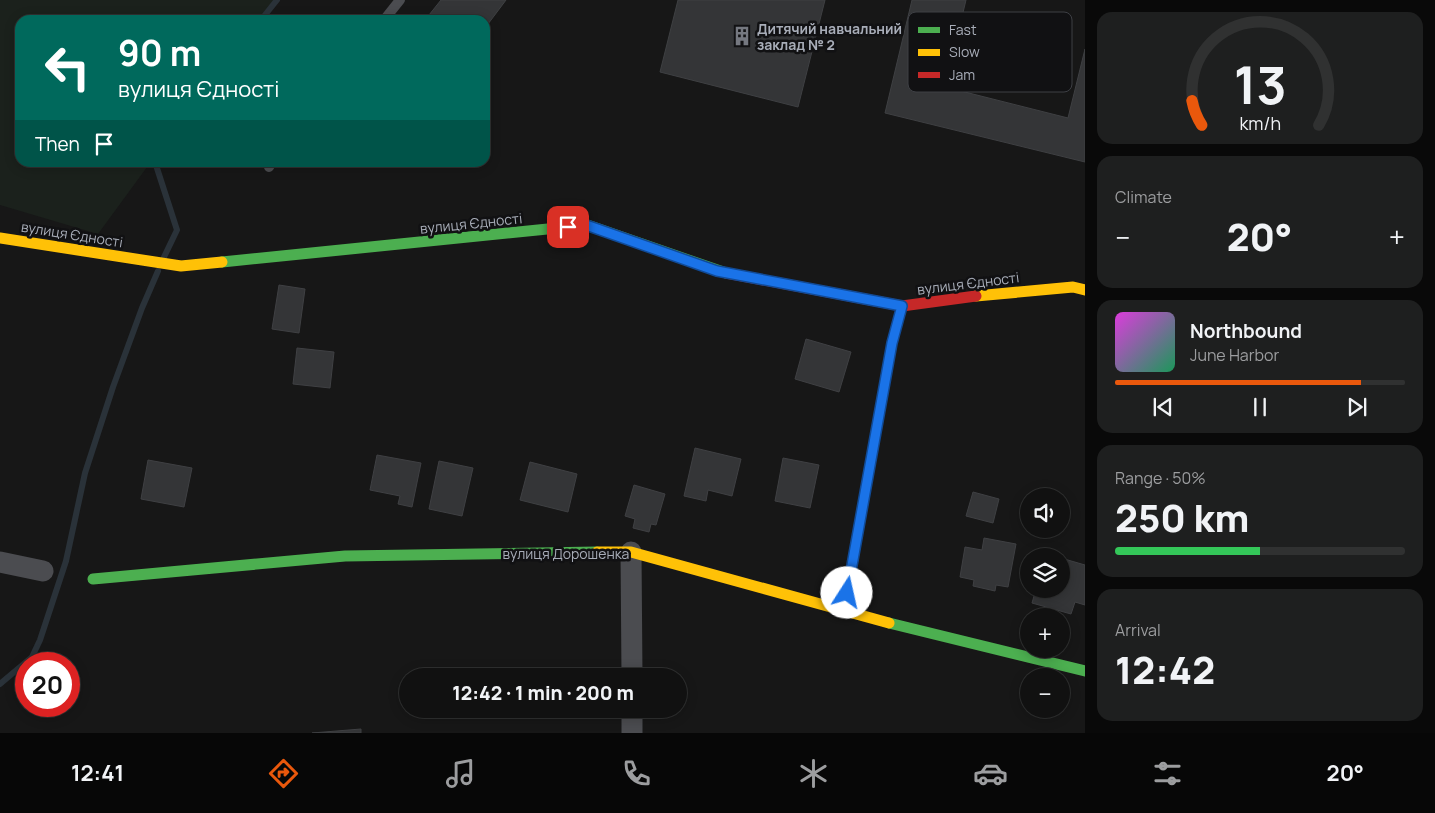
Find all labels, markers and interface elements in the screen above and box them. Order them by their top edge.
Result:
legend [908,12,1072,92]
place label: Дитячий навчальний заклад № 2 [757,19,902,54]
text: Fast [949,20,977,39]
building icon: Дитячий навчальний заклад № 2 [731,25,753,47]
text: 90 m [118,29,201,77]
icon: left [35,35,100,100]
text: Slow [949,42,980,61]
text: 13 [1233,49,1287,120]
text: Jam [949,65,975,84]
text: вулиця Єдності [118,74,279,104]
text: km/h [1239,111,1281,135]
icon: arrive [90,130,118,158]
text: Then [35,131,80,157]
text: Climate [1115,186,1172,208]
pin [547,206,589,248]
street label: вулиця Єдності [419,208,523,238]
text: 20° [1227,210,1292,262]
icon: arrive [554,213,582,241]
street label: вулиця Єдності [20,217,124,251]
text: − [1115,218,1130,256]
text: + [1389,218,1405,256]
street label: вулиця Єдності [916,267,1020,299]
text: Northbound [1190,318,1302,344]
text: June Harbor [1190,344,1279,366]
icon: previous [1149,393,1177,421]
icon: pause [1246,393,1274,421]
icon: next [1343,393,1371,421]
text: Range · 50% [1115,467,1206,489]
map controls [1020,488,1070,718]
button: sound [1020,488,1070,538]
text: 250 km [1115,491,1249,543]
street label: вулиця Дорошенка [503,544,629,563]
button: layers [1020,548,1070,598]
position arrow [820,566,872,618]
button: + [1020,608,1070,658]
text: Arrival [1115,619,1161,641]
text: 12:42 [1115,643,1215,695]
speed limit sign: 20 [15,652,80,717]
button: − [1020,668,1070,718]
text: 12:42 · 1 min · 200 m [452,680,634,706]
icon: directions [266,756,301,791]
icon: music [443,756,478,791]
icon: phone [619,756,654,791]
icon: climate [796,756,831,791]
icon: car [973,756,1008,791]
icon: filters [1150,756,1185,791]
text: 12:41 [71,758,124,788]
text: 20° [1327,758,1364,788]

